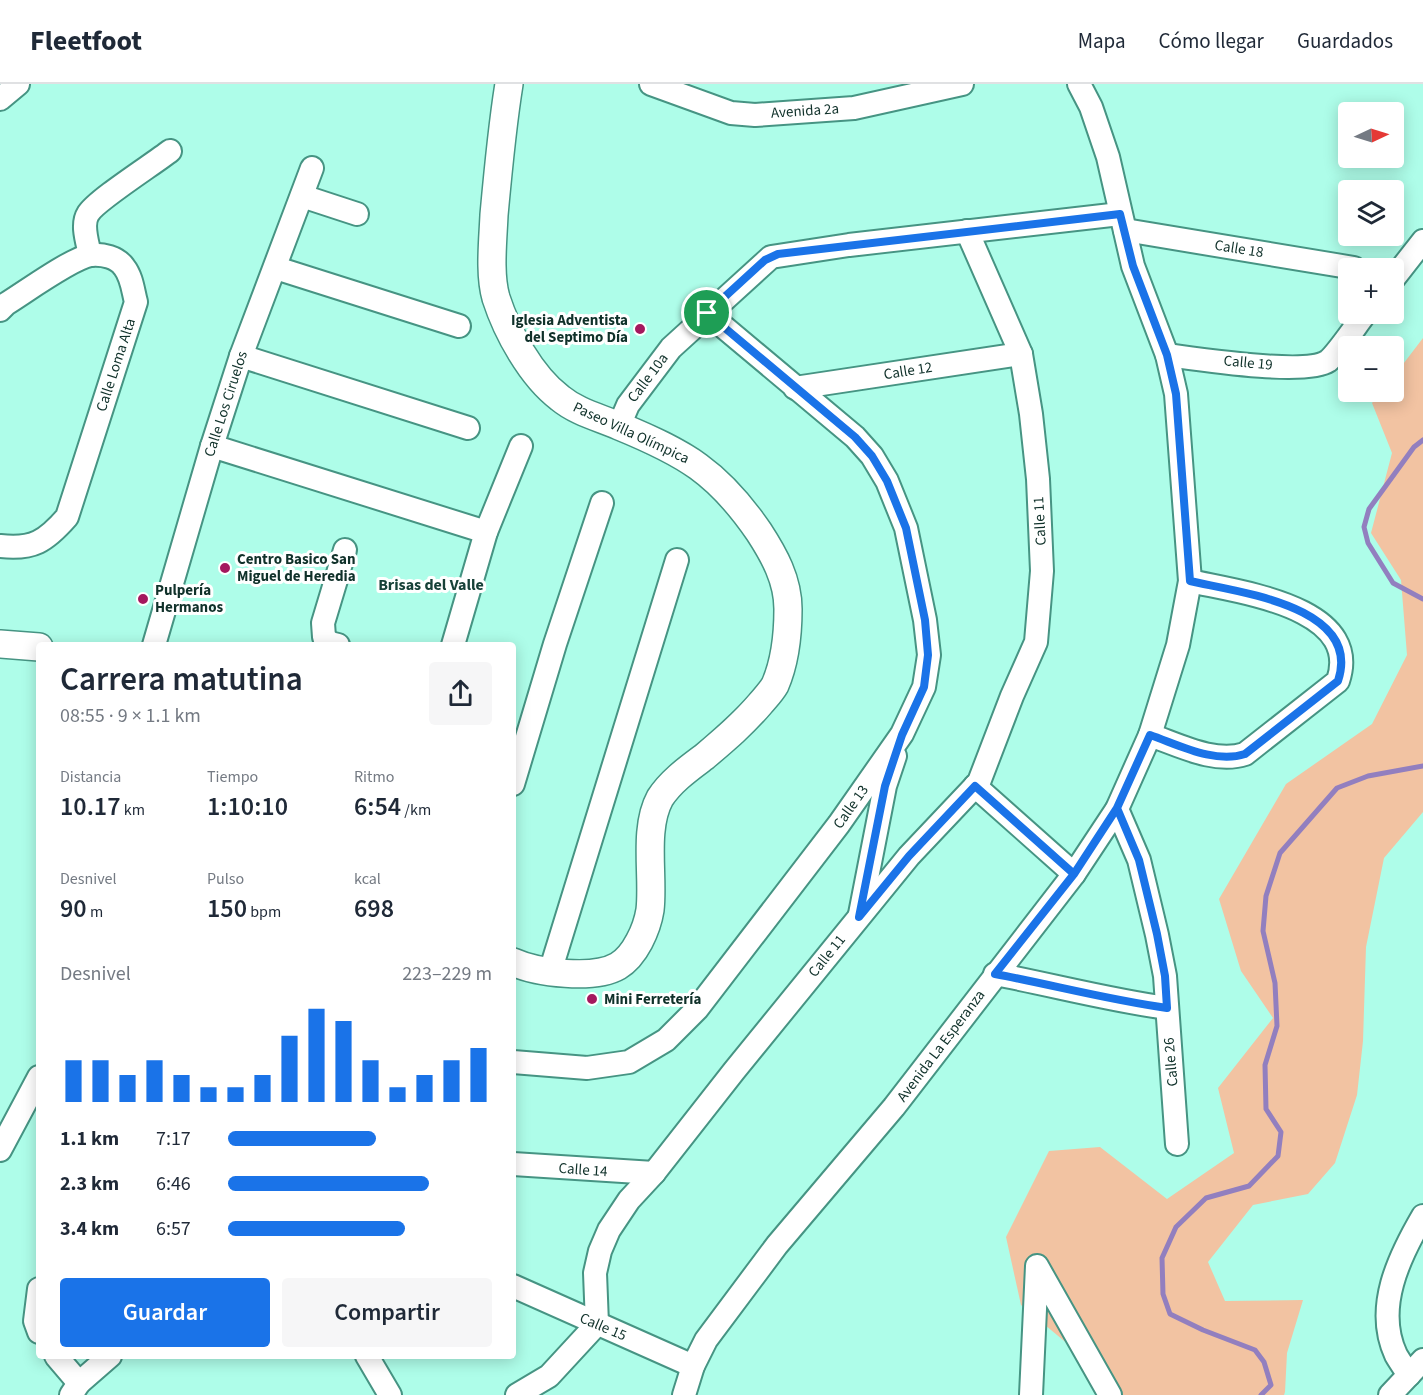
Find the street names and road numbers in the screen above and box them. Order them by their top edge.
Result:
street label: Avenida 2a [770,98,840,124]
street label: Calle 18 [1213,235,1265,263]
street label: Calle Loma Alta [91,316,141,414]
street label: Calle Los Ciruelos [199,348,253,460]
street label: Calle 10a [623,349,673,407]
street label: Calle 19 [1223,350,1273,376]
street label: Calle 12 [882,357,934,385]
street label: Paseo Villa Olímpica [569,397,693,469]
street label: Calle 11 [1028,496,1052,546]
street label: Calle 13 [828,781,874,833]
street label: Calle 11 [803,930,851,982]
street label: Avenida La Esperanza [892,986,990,1106]
street label: Calle 26 [1158,1037,1184,1087]
street label: Calle 14 [558,1158,609,1182]
street label: Calle 15 [576,1308,630,1346]

